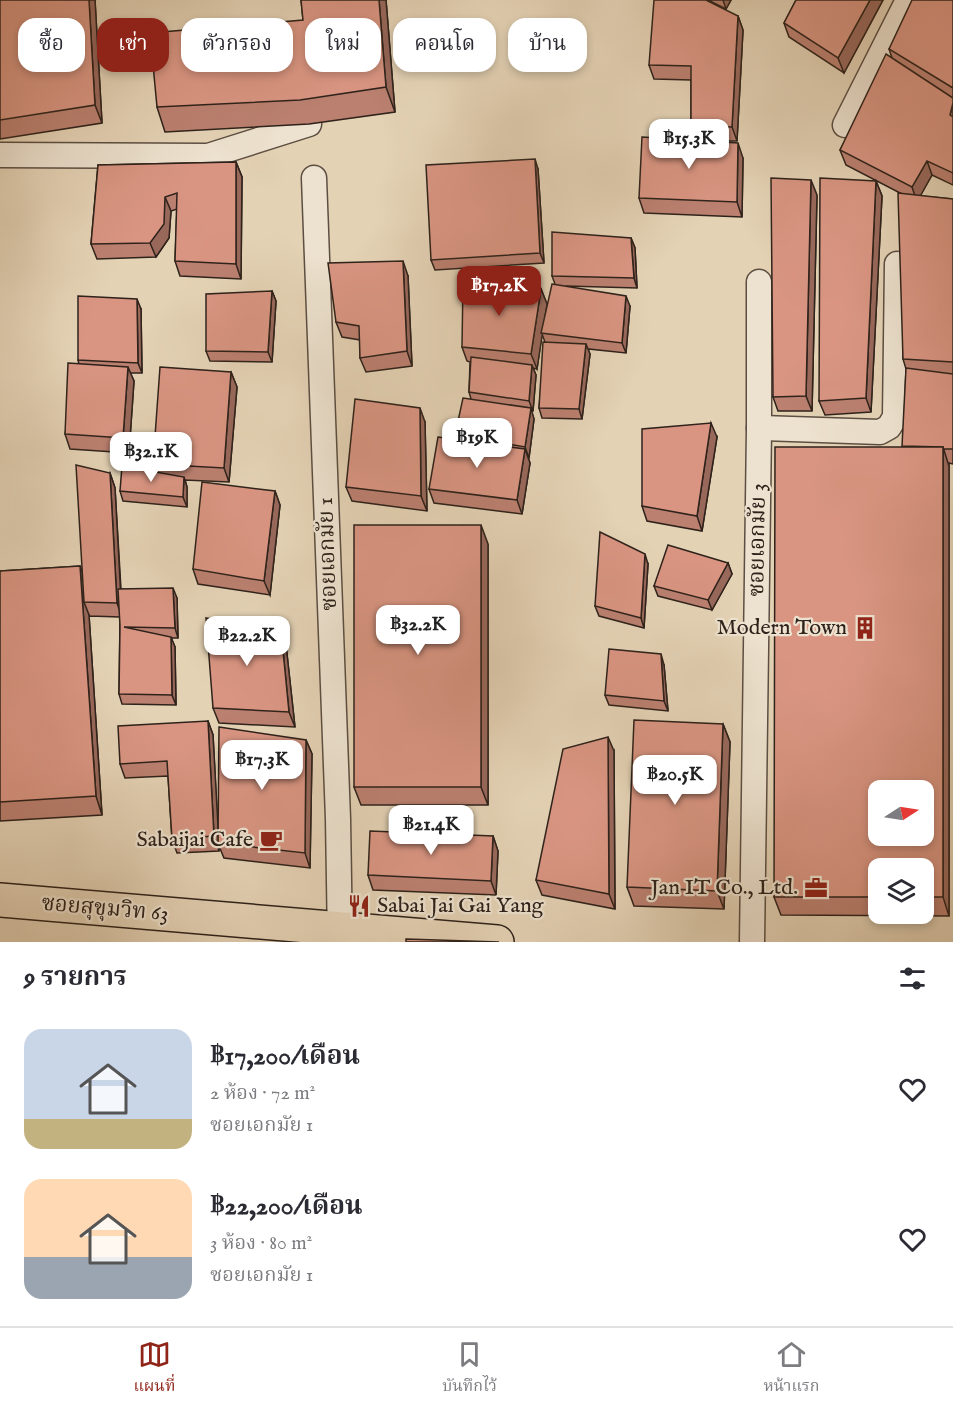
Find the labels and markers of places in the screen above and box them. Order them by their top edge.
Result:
pin: ฿15.3K [640,119,738,170]
pin: ฿17.2K [450,266,548,317]
pin: ฿19K [441,418,513,469]
pin: ฿32.1K [102,432,200,483]
pin: ฿32.2K [369,605,467,656]
place label: Modern Town [716,614,847,642]
building icon: Modern Town [852,615,878,641]
pin: ฿22.2K [198,616,296,667]
pin: ฿17.3K [213,740,311,791]
pin: ฿20.5K [626,755,724,806]
pin: ฿21.4K [382,805,480,856]
place label: Sabaijai Cafe [136,826,253,854]
cafe icon: Sabaijai Cafe [258,827,284,853]
place label: Jan IT Co., Ltd. [647,874,798,902]
office icon: Jan IT Co., Ltd. [803,875,829,901]
place label: Sabai Jai Gai Yang [377,892,545,920]
restaurant icon: Sabai Jai Gai Yang [346,893,372,919]

